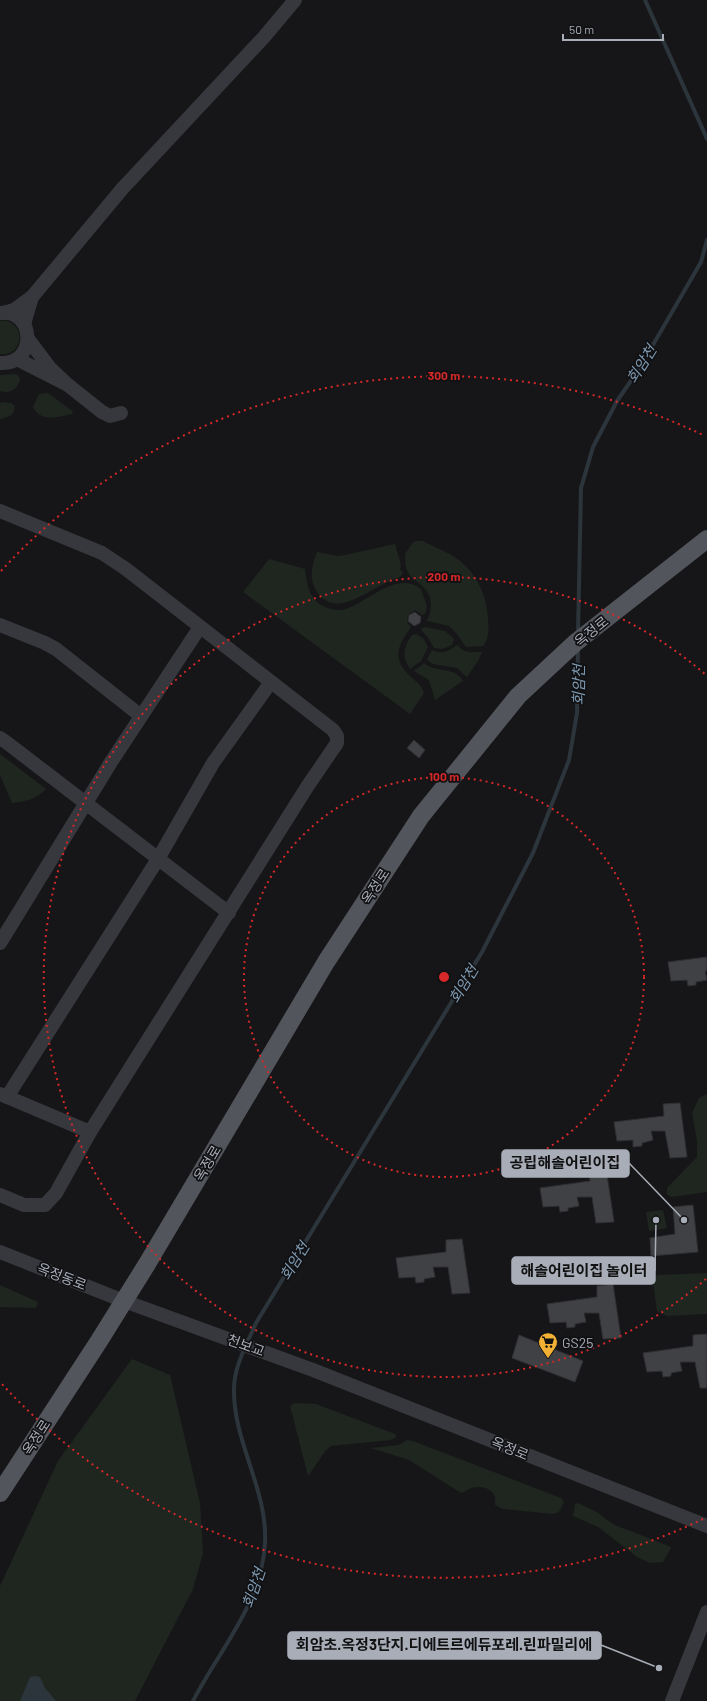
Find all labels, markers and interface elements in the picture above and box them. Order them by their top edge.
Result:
scale bar [563,16,663,42]
text: 50 m [569,22,594,36]
water label: 회암천 [622,340,661,386]
text: 300 m [428,368,460,382]
text: 200 m [428,569,460,583]
street label: 옥정로 [571,612,611,650]
water label: 회암천 [569,662,587,706]
text: 100 m [429,769,459,783]
street label: 옥정로 [357,865,393,907]
water label: 회암천 [445,960,483,1006]
centre of rings [437,970,451,984]
street label: 옥정로 [190,1142,224,1184]
callout: 공립해솔어린이집 [502,1150,629,1177]
text: 공립해솔어린이집 [510,1153,620,1171]
water label: 회암천 [276,1237,314,1283]
callout: 해솔어린이집 놀이터 [512,1257,655,1284]
street label: 옥정동로 [35,1259,89,1293]
text: 해솔어린이집 놀이터 [520,1261,648,1279]
street label: 천보교 [225,1330,267,1360]
supermarket icon: GS25 [537,1331,559,1359]
place label: GS25 [562,1334,593,1351]
street label: 옥정로 [18,1416,54,1458]
street label: 옥정로 [489,1433,531,1463]
water label: 회암천 [238,1563,269,1611]
callout: 회암초.옥정3단지.디에트르에듀포레.린파밀리에 [288,1632,601,1659]
text: 회암초.옥정3단지.디에트르에듀포레.린파밀리에 [296,1635,592,1653]

